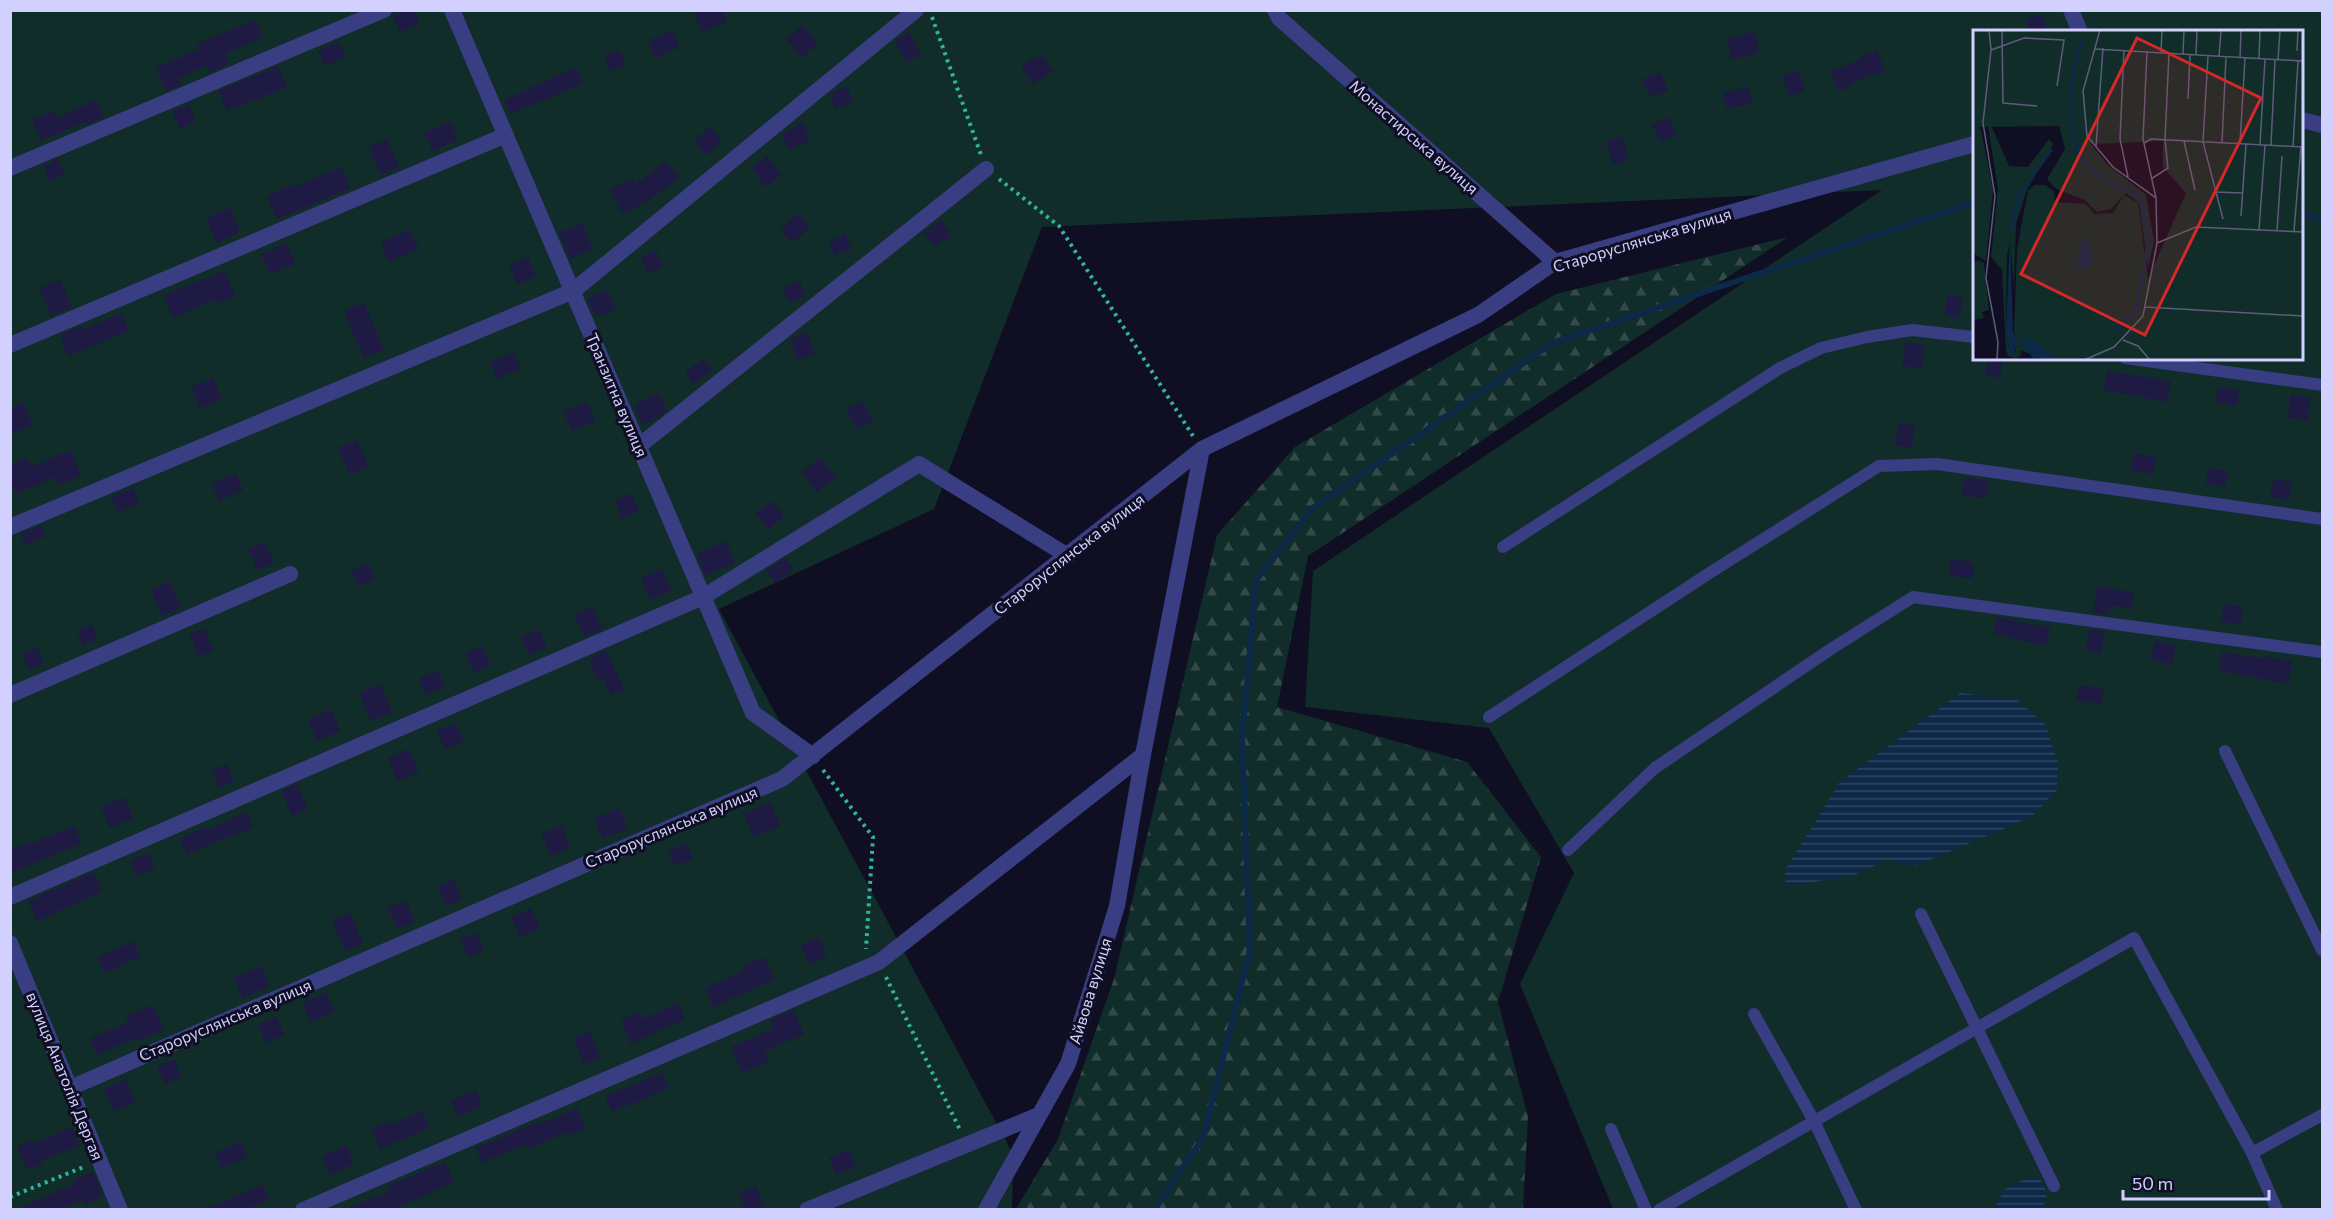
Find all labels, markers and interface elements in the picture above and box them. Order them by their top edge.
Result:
inset map [1973,30,2303,360]
street label: Монастирська вулиця [1346,75,1483,198]
street label: Староруслянська вулиця [1550,203,1733,276]
street label: Транзитна вулиця [583,330,652,460]
street label: Староруслянська вулиця [990,489,1148,618]
street label: Староруслянська вулиця [582,782,760,872]
street label: Айвова вулиця [1064,935,1115,1046]
street label: Староруслянська вулиця [136,975,314,1065]
street label: вулиця Анатолія Дергая [23,989,108,1163]
scale bar [2123,1163,2268,1201]
text: 50 m [2132,1172,2173,1194]

